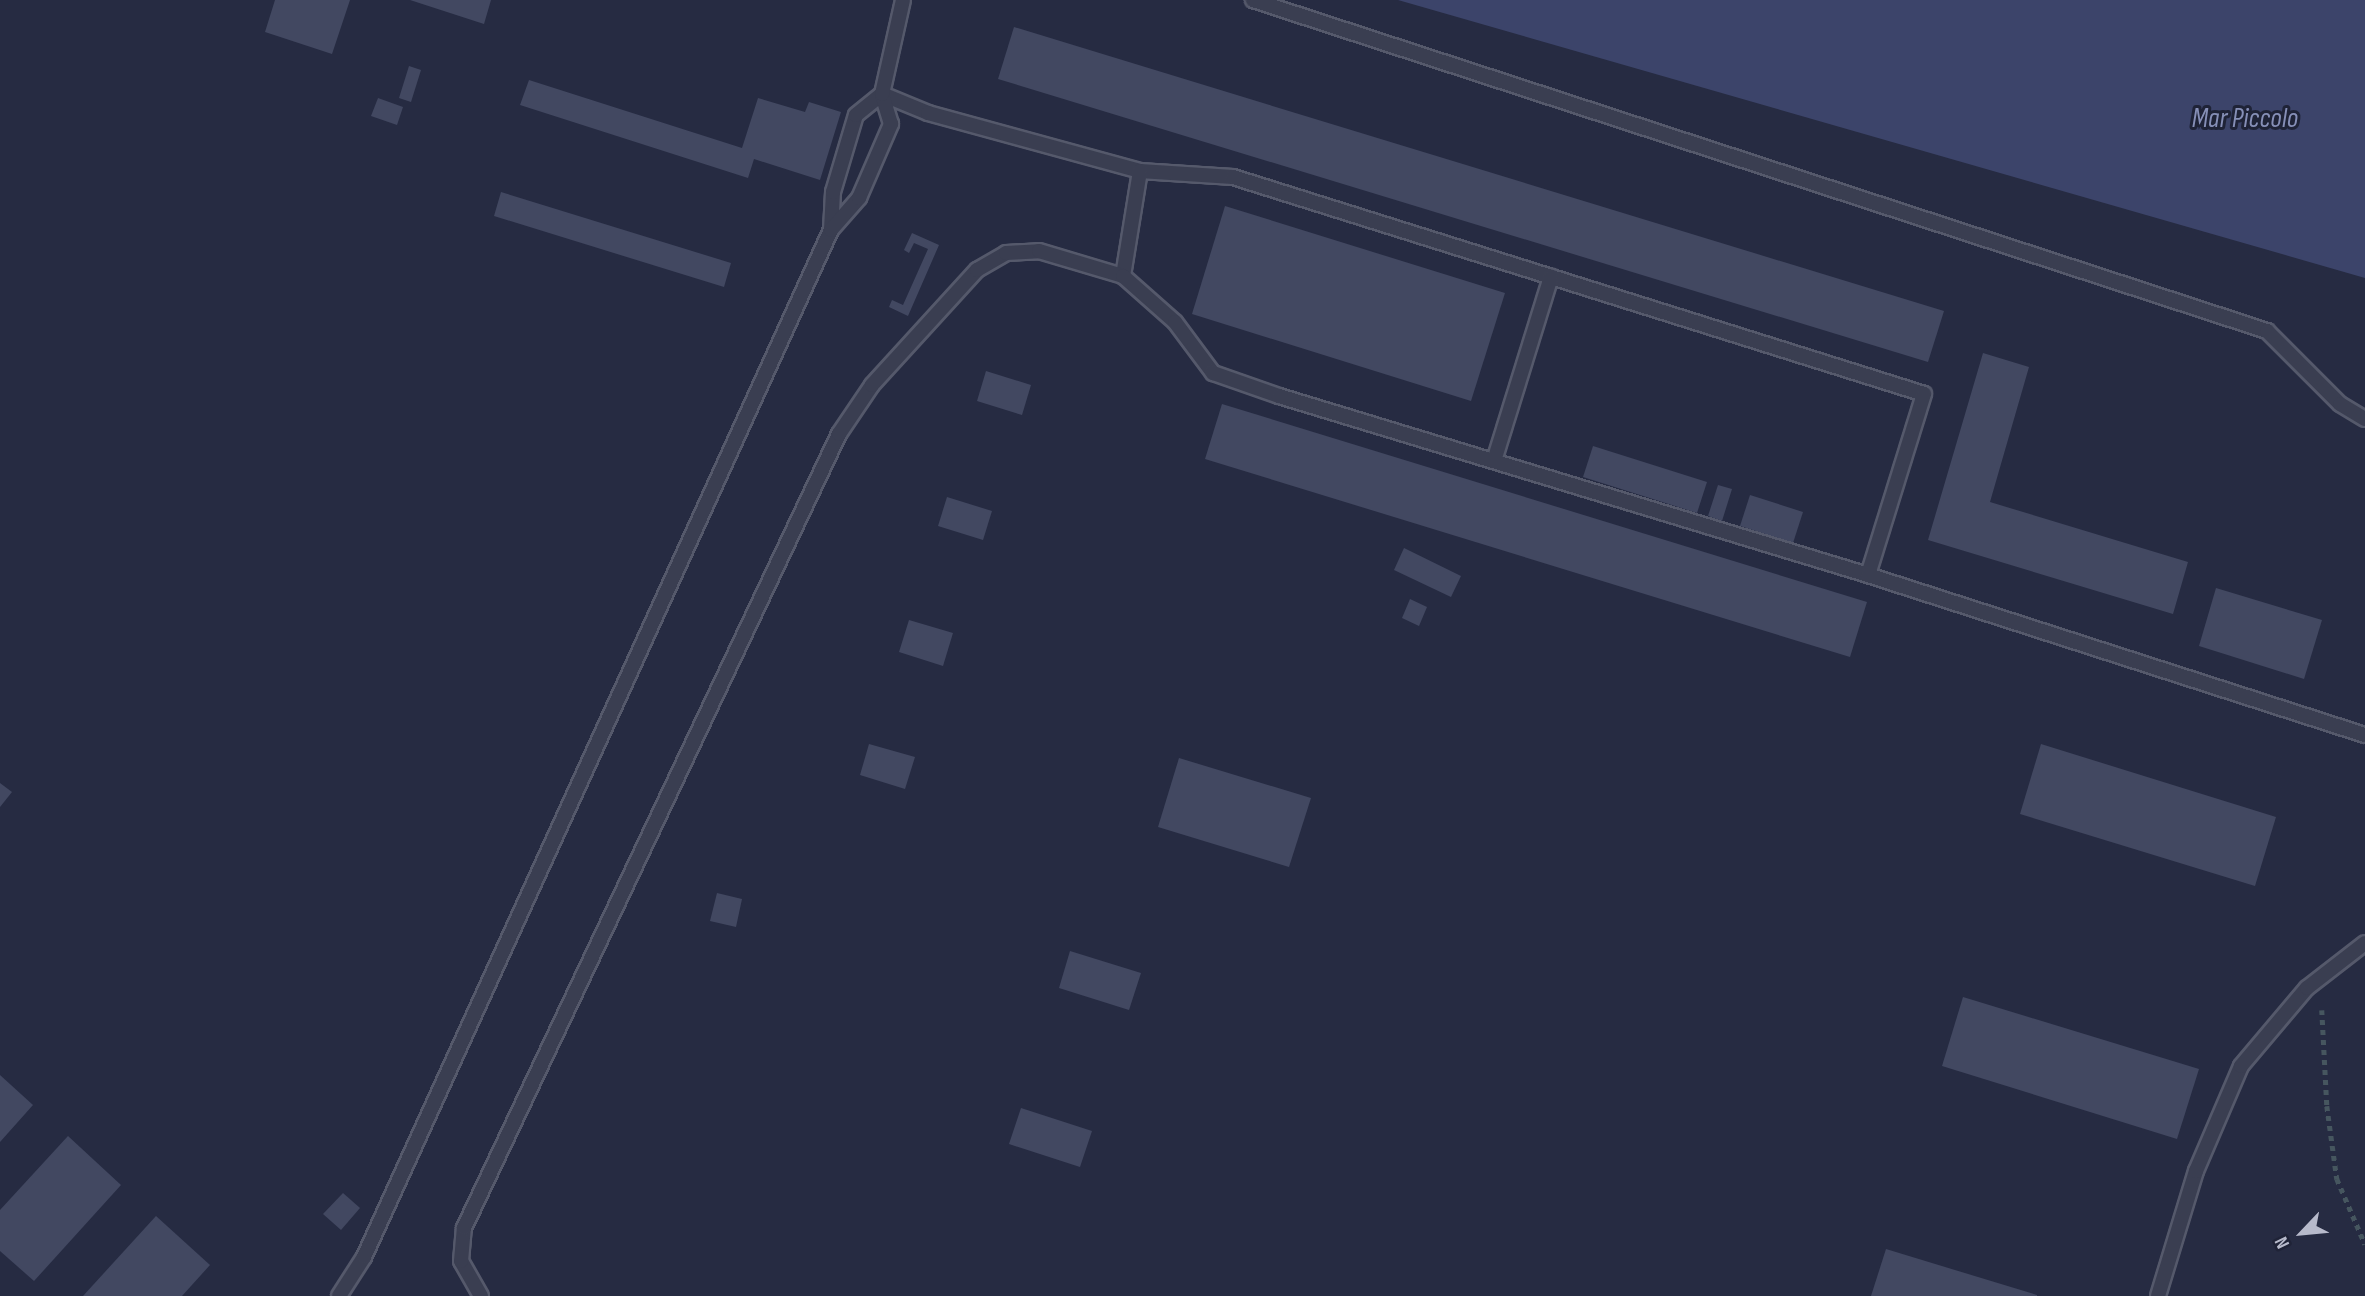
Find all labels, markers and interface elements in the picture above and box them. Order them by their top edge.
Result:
water label: Mar Piccolo [2192,102,2298,136]
north arrow [2267,1198,2337,1268]
text: N [2270,1233,2295,1252]

